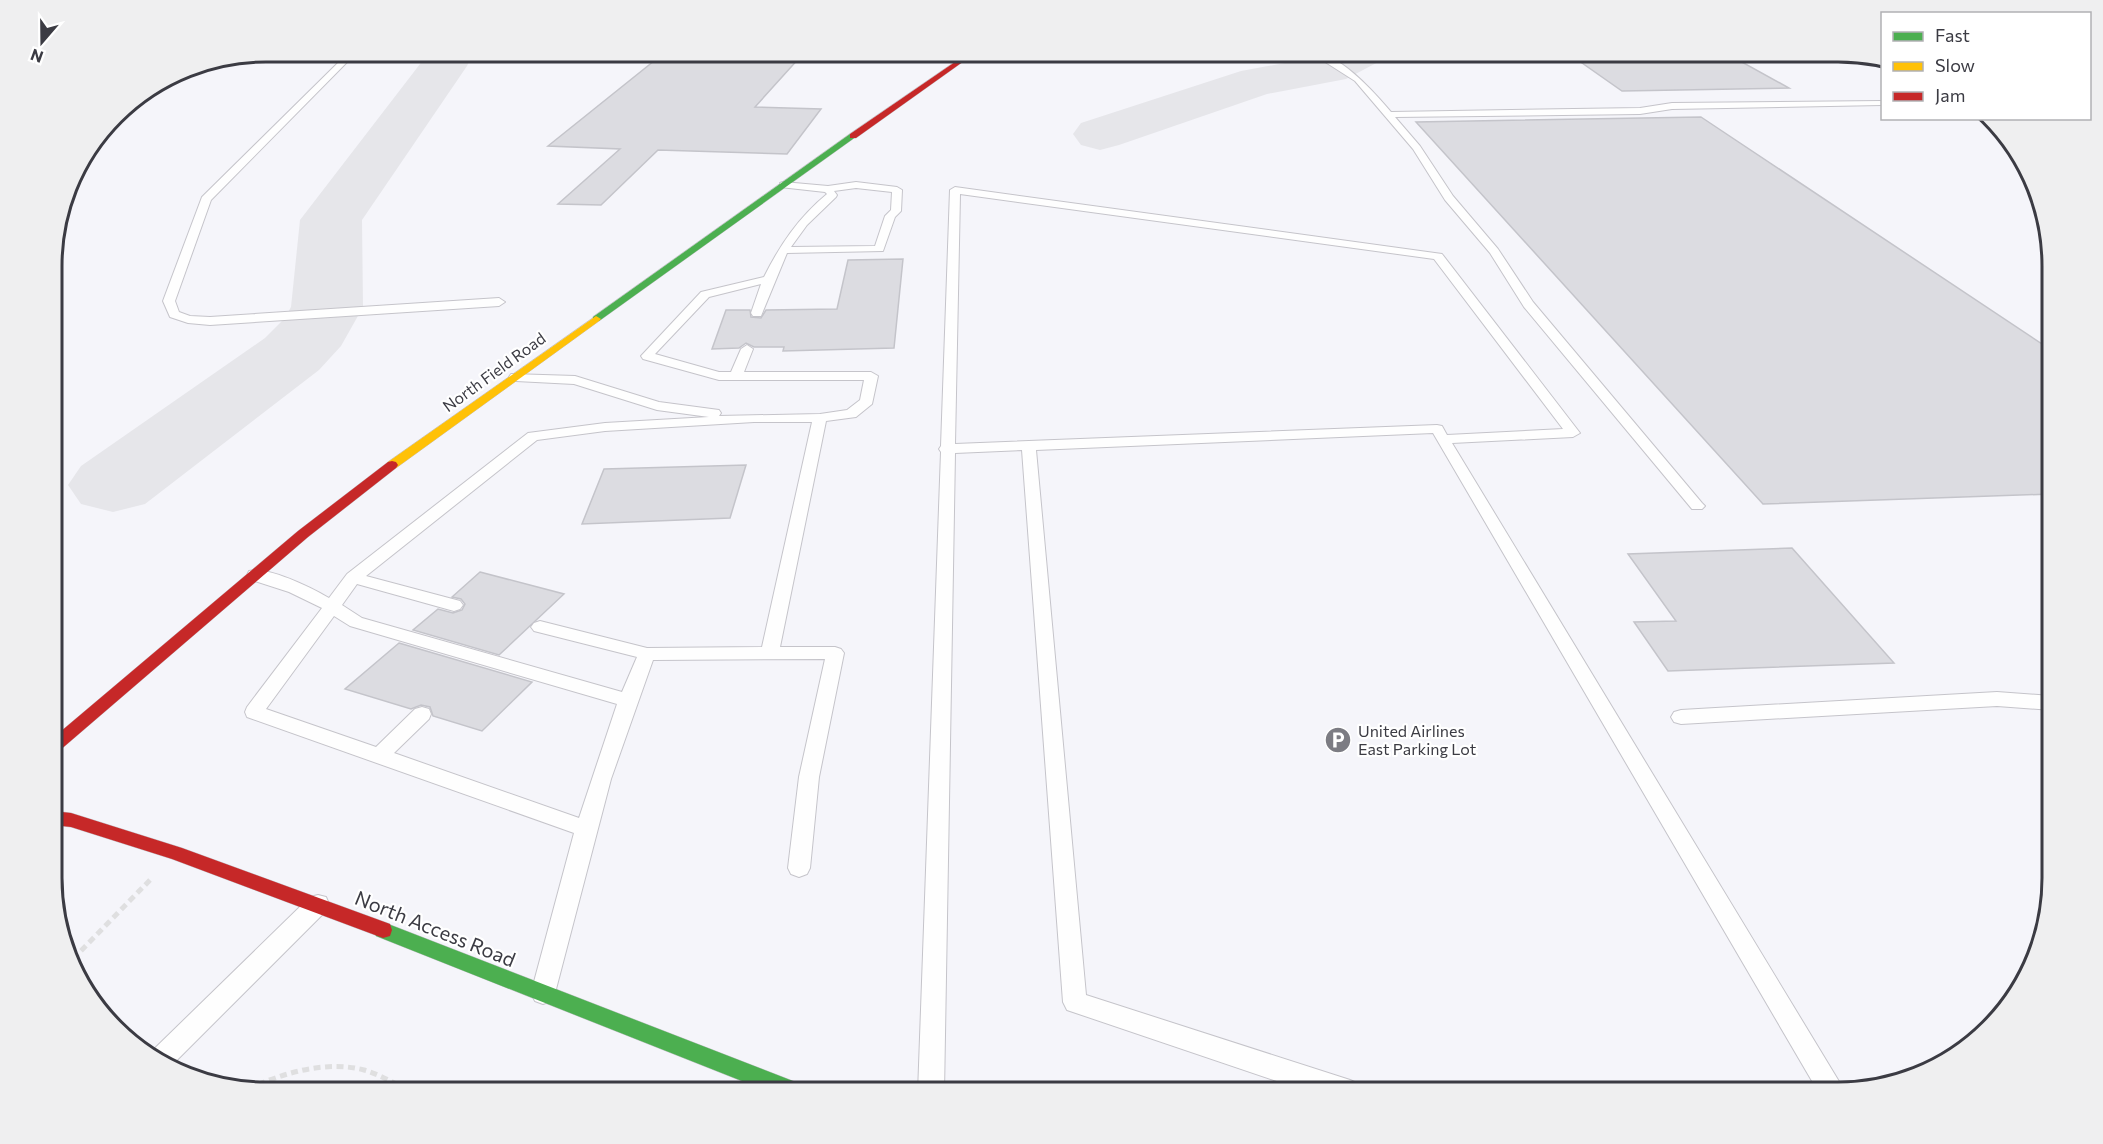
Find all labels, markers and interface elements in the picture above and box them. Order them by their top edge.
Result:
north arrow [12,12,72,72]
legend [1881,12,2091,120]
text: Fast [1935,24,1970,46]
text: N [28,46,46,68]
text: Slow [1935,54,1975,76]
text: Jam [1935,84,1965,106]
street label: North Field Road [439,328,549,415]
place label: United Airlines East Parking Lot [1358,721,1477,758]
parking icon: United Airlines East Parking Lot [1323,725,1353,755]
street label: North Access Road [352,885,519,971]

